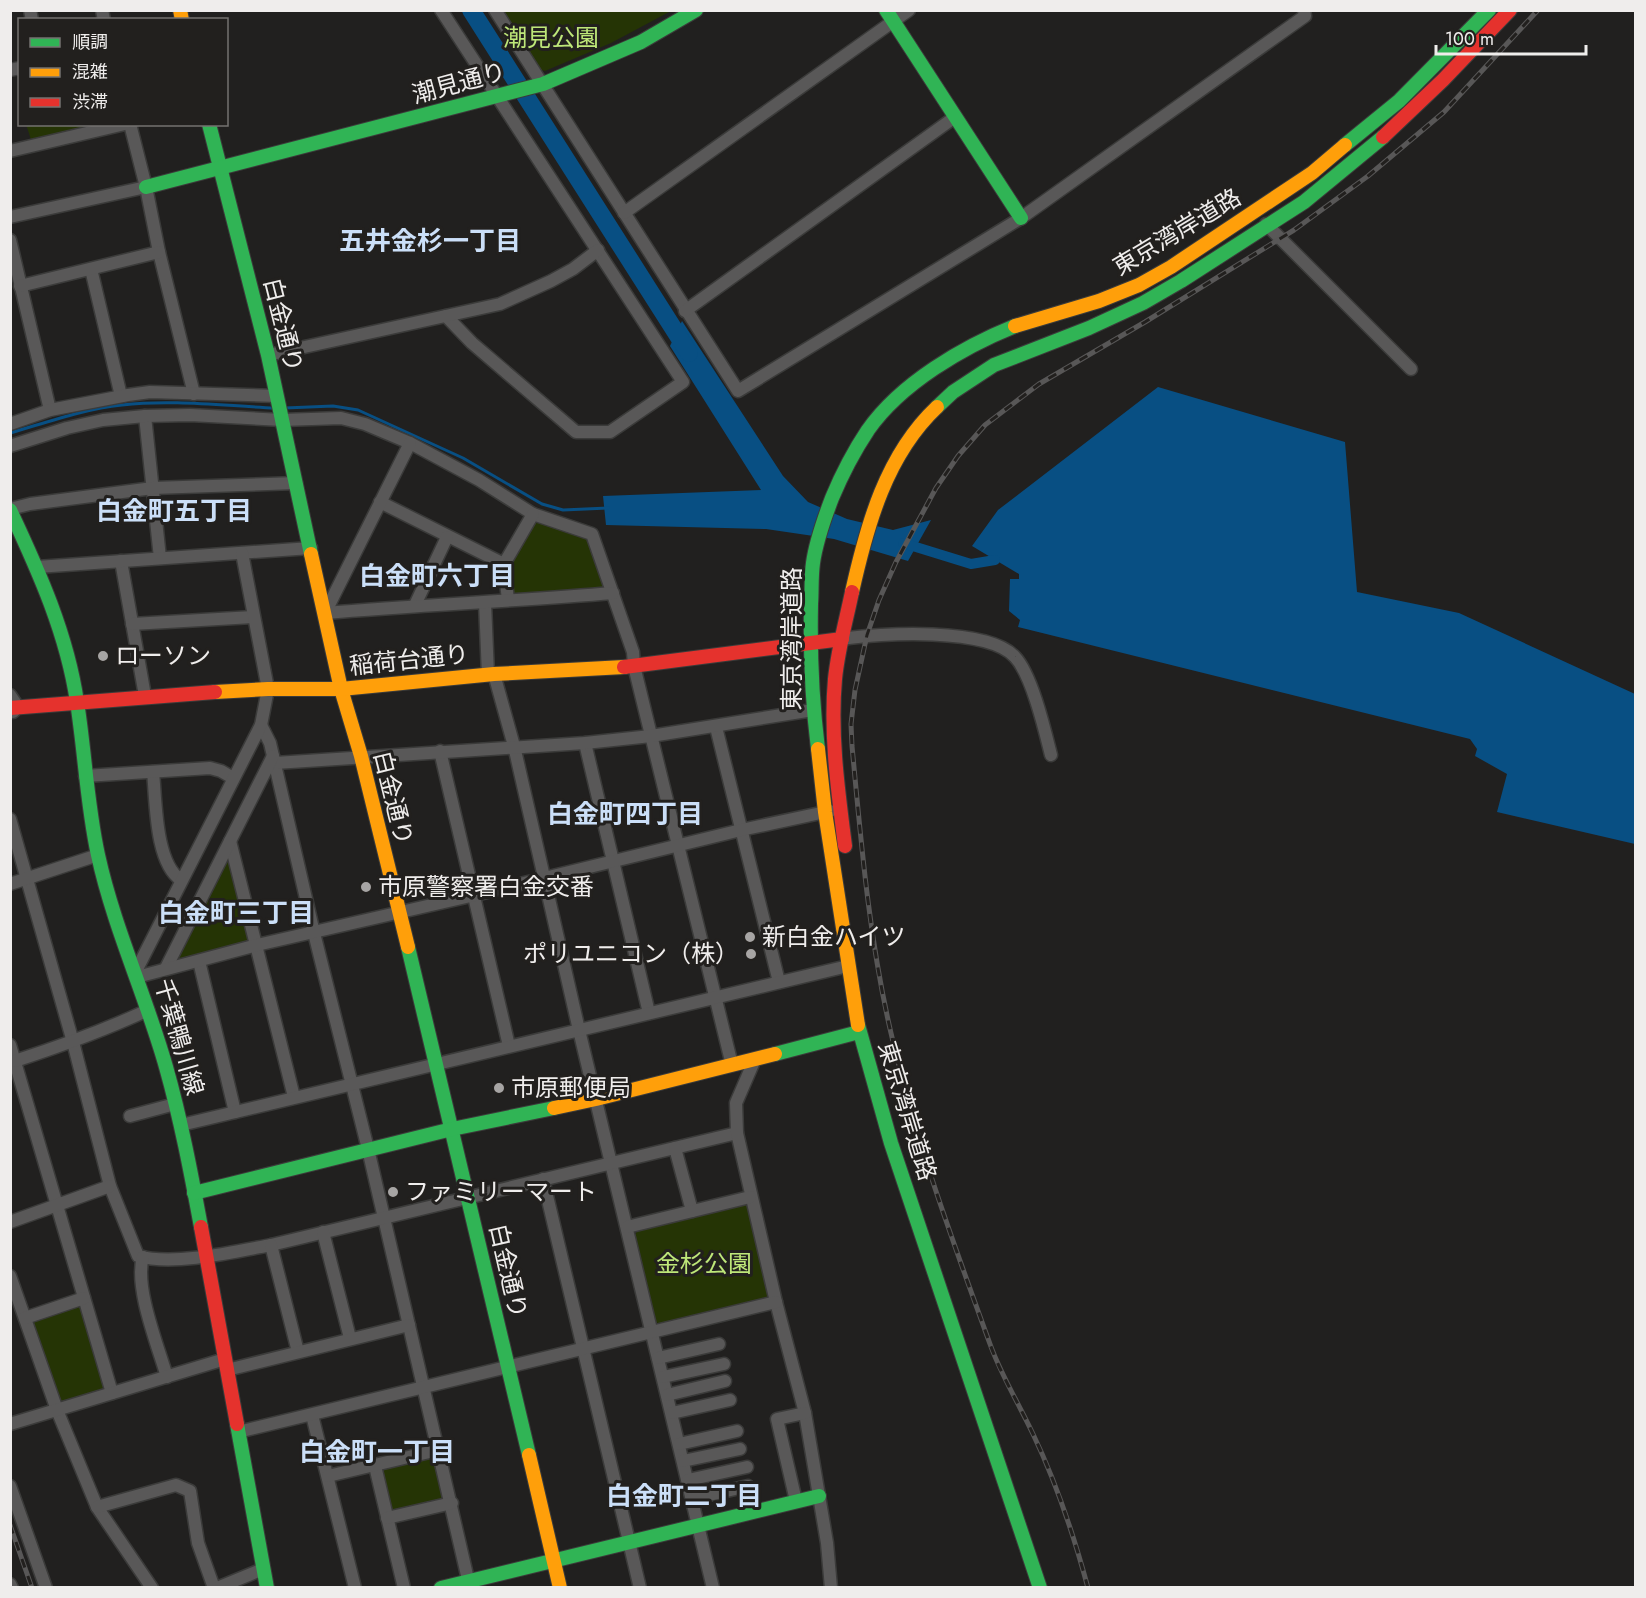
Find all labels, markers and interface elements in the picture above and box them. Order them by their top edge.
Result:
legend [18,18,228,126]
scale bar [1436,18,1586,56]
park label: 潮見公園 [503,20,599,55]
text: 100 m [1445,26,1494,52]
text: 順調 [72,29,108,55]
street label: 潮見通り [408,53,510,112]
text: 混雑 [72,59,108,85]
text: 渋滞 [72,89,108,115]
street label: 東京湾岸道路 [1106,179,1247,284]
district label: 五井金杉一丁目 [339,222,521,260]
street label: 白金通り [255,274,312,376]
district label: 白金町五丁目 [96,492,252,530]
district label: 白金町六丁目 [359,557,515,595]
street label: 東京湾岸道路 [774,567,809,711]
street label: 稲荷台通り [347,636,470,683]
place label: ローソン [115,638,211,673]
marker: ローソン [96,649,110,663]
street label: 白金通り [365,747,422,849]
district label: 白金町四丁目 [547,795,703,833]
place label: 市原警察署白金交番 [378,869,594,904]
marker: 市原警察署白金交番 [359,880,373,894]
district label: 白金町三丁目 [158,894,314,932]
place label: 新白金ハイツ [762,919,906,954]
marker: 新白金ハイツ [743,930,757,944]
place label: ポリユニコン（株） [523,936,739,971]
marker: ポリユニコン（株） [744,947,758,961]
street label: 千葉鴨川線 [146,974,213,1099]
street label: 東京湾岸道路 [870,1037,945,1185]
place label: 市原郵便局 [511,1070,631,1105]
marker: 市原郵便局 [492,1081,506,1095]
place label: ファミリーマート [405,1174,597,1209]
marker: ファミリーマート [386,1185,400,1199]
street label: 白金通り [481,1220,536,1322]
park label: 金杉公園 [656,1246,752,1281]
district label: 白金町一丁目 [299,1433,455,1471]
district label: 白金町二丁目 [606,1477,762,1515]

